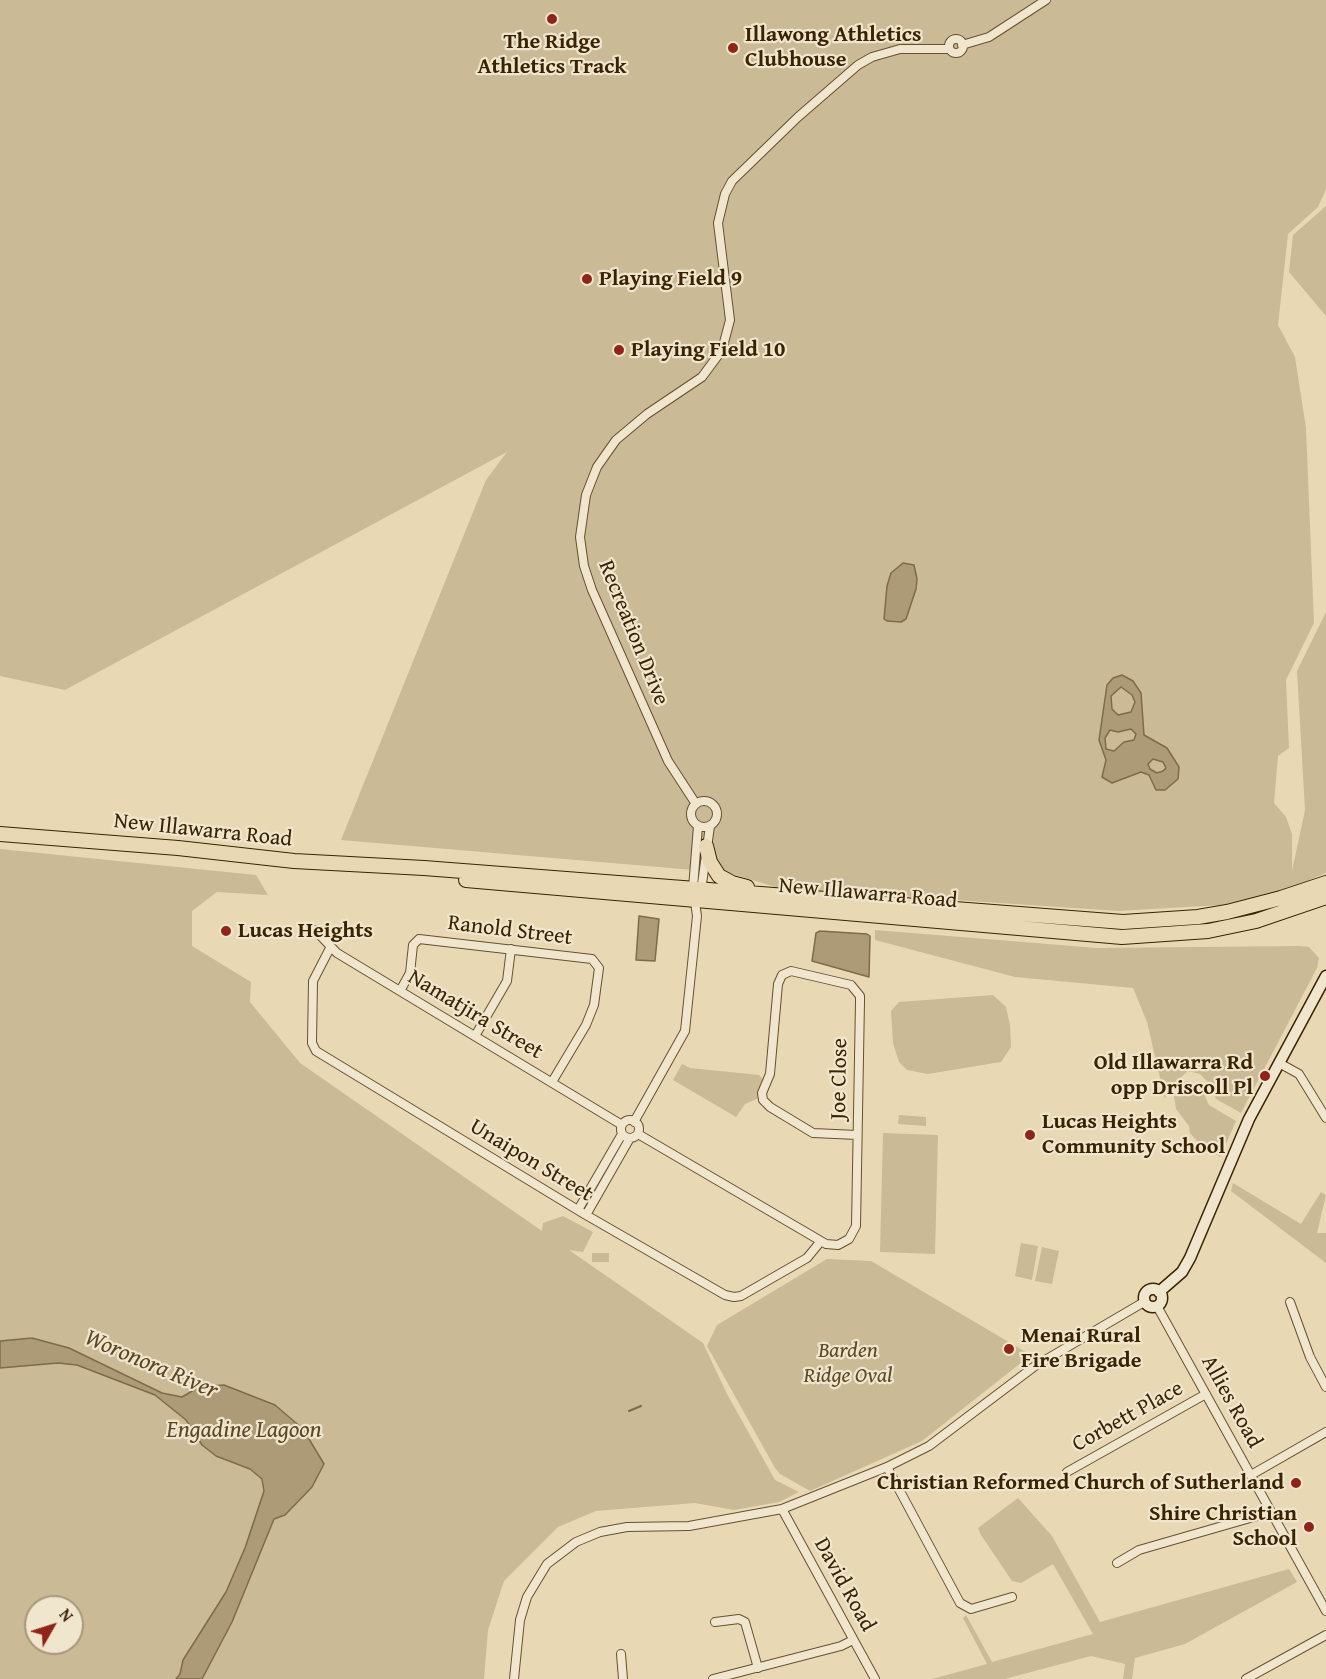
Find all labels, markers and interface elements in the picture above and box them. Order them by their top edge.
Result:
marker: The Ridge Athletics Track [545,12,559,26]
place label: Illawong Athletics Clubhouse [745,22,921,74]
place label: The Ridge Athletics Track [477,29,627,80]
marker: Illawong Athletics Clubhouse [726,41,740,55]
place label: Playing Field 9 [599,266,742,292]
marker: Playing Field 9 [580,272,594,286]
place label: Playing Field 10 [631,337,786,363]
marker: Playing Field 10 [612,343,626,357]
street label: Recreation Drive [592,557,674,709]
street label: New Illawarra Road [112,809,294,853]
street label: New Illawarra Road [778,873,958,915]
street label: Ranold Street [446,910,574,952]
place label: Lucas Heights [238,918,373,944]
marker: Lucas Heights [219,924,233,938]
street label: Namatjira Street [403,964,547,1066]
street label: Joe Close [826,1038,854,1120]
place label: Old Illawarra Rd opp Driscoll Pl [1094,1050,1253,1102]
marker: Old Illawarra Rd opp Driscoll Pl [1258,1069,1272,1083]
place label: Lucas Heights Community School [1042,1109,1225,1160]
street label: Unaipon Street [464,1114,598,1208]
marker: Lucas Heights Community School [1023,1128,1037,1142]
place label: Menai Rural Fire Brigade [1021,1323,1141,1374]
water label: Woronora River [80,1324,222,1406]
park label: Barden Ridge Oval [804,1338,892,1390]
marker: Menai Rural Fire Brigade [1002,1342,1016,1356]
street label: Allies Road [1195,1351,1267,1453]
street label: Corbett Place [1068,1376,1188,1458]
water label: Engadine Lagoon [166,1417,322,1445]
place label: Christian Reformed Church of Sutherland [877,1470,1284,1496]
marker: Christian Reformed Church of Sutherland [1289,1476,1303,1490]
place label: Shire Christian School [1149,1501,1297,1552]
marker: Shire Christian School [1302,1520,1316,1534]
street label: David Road [807,1533,881,1637]
north arrow [24,1595,84,1655]
text: N [54,1603,79,1627]

